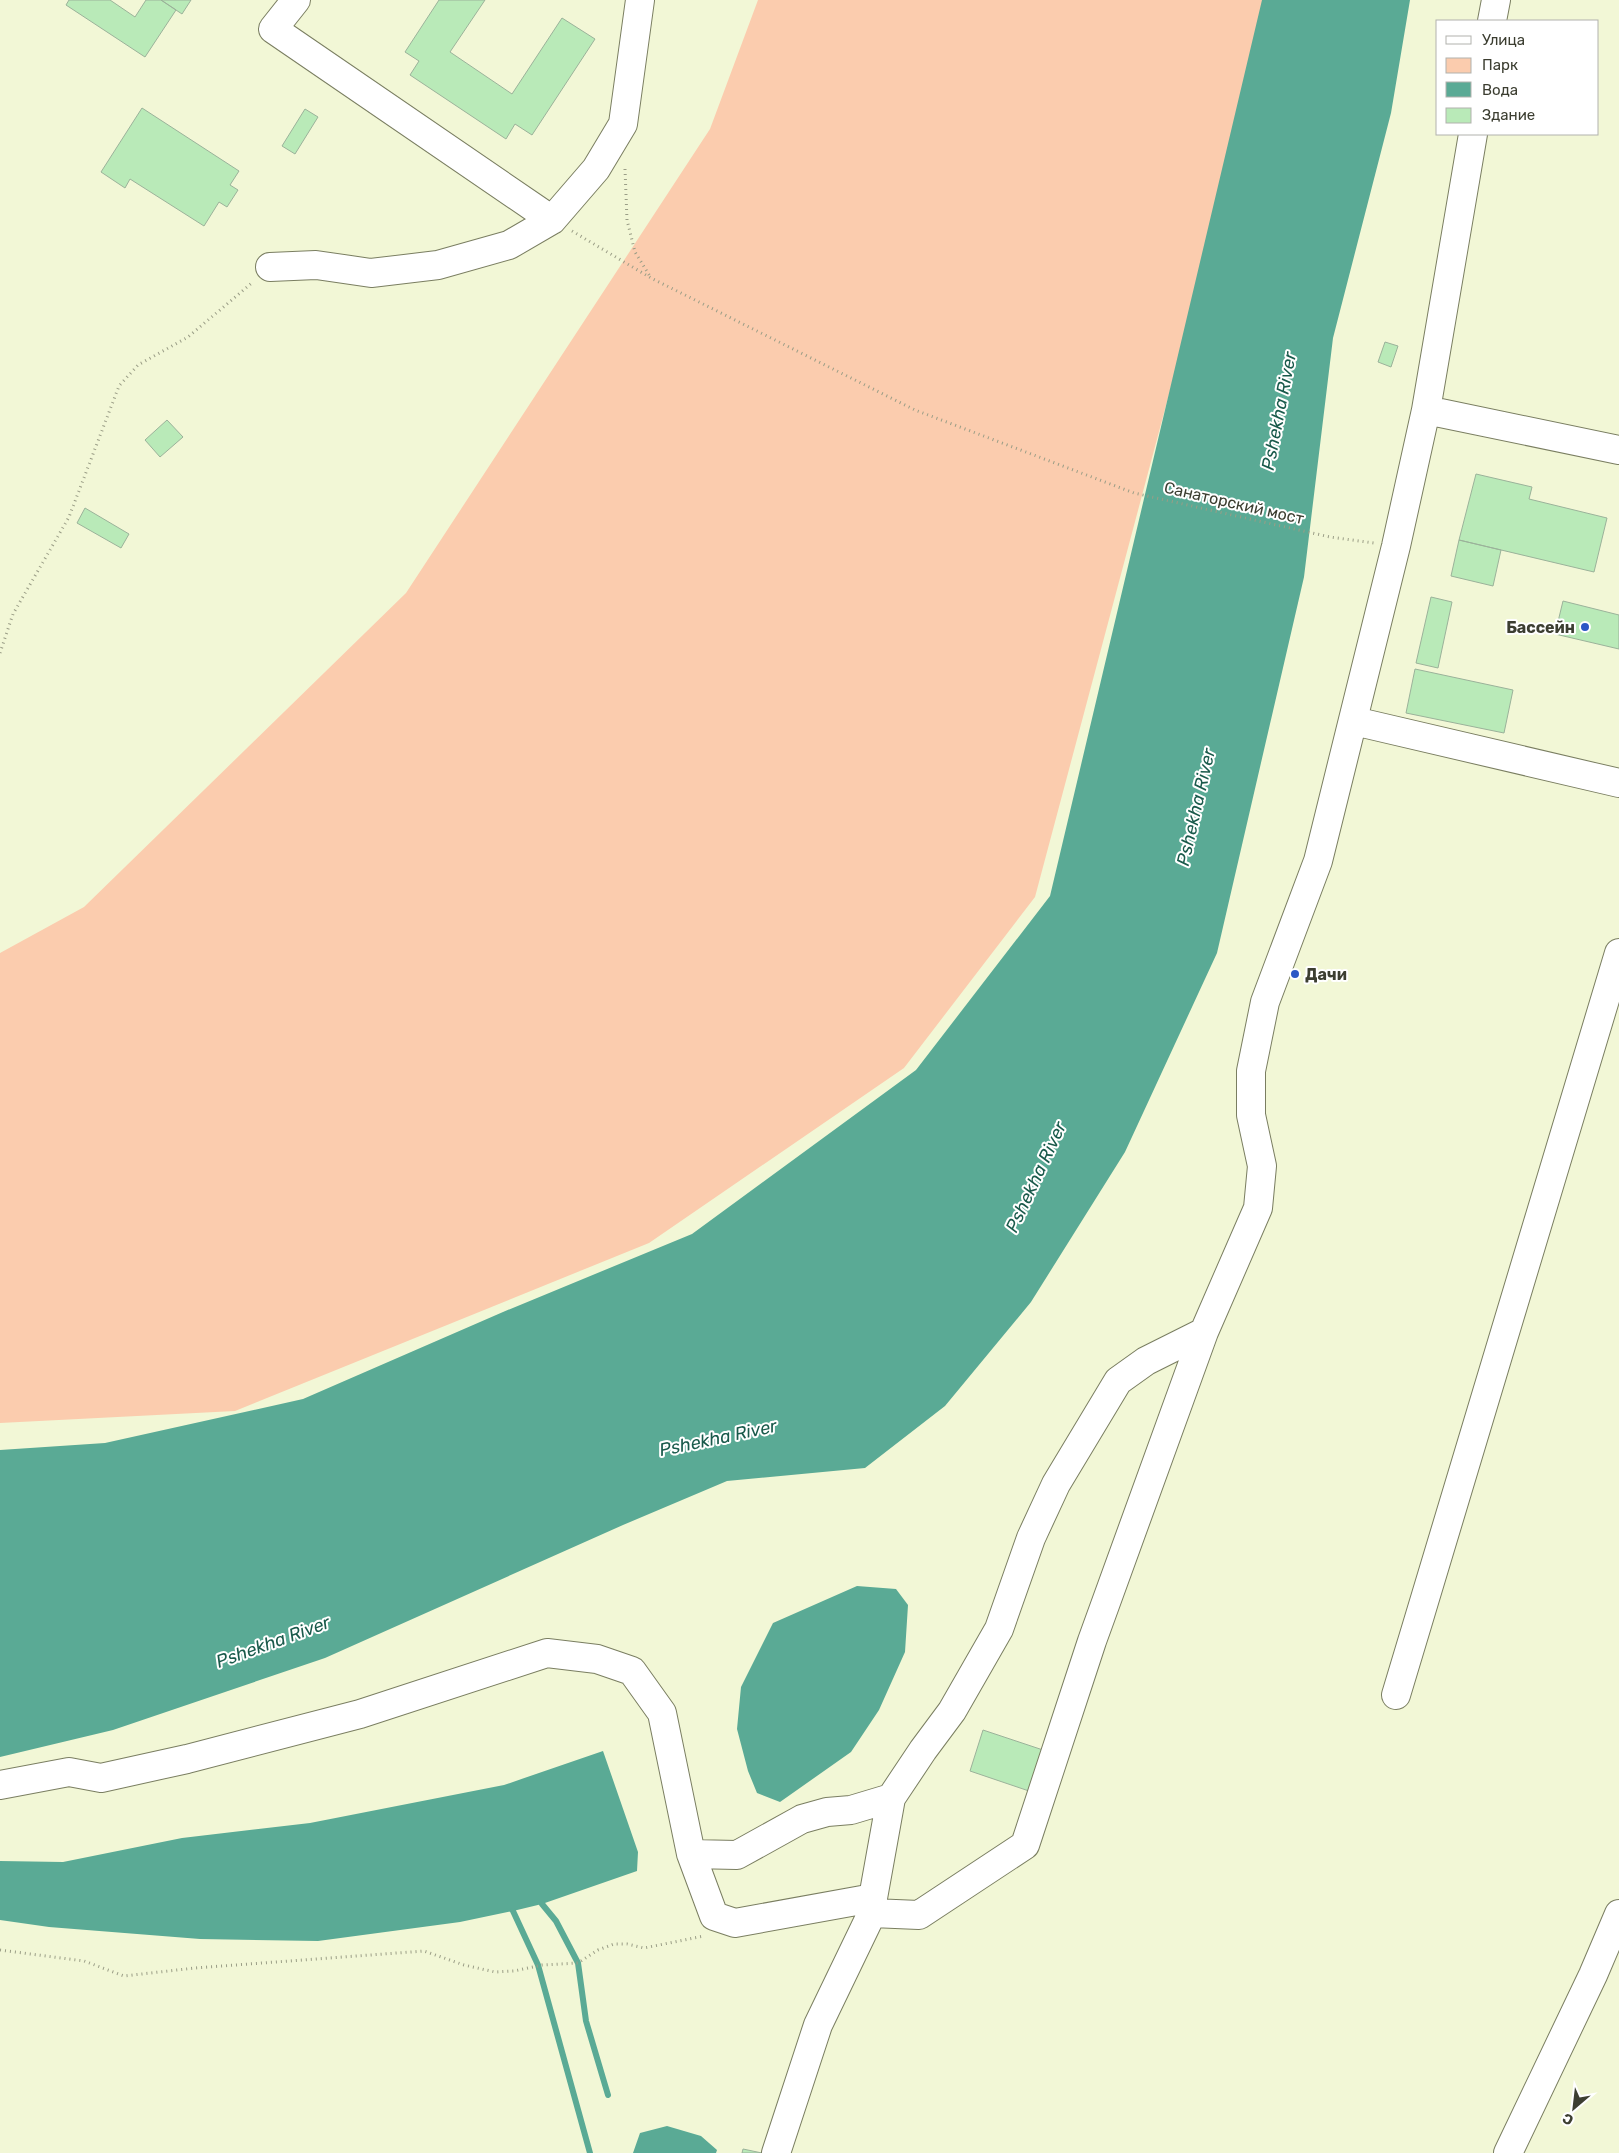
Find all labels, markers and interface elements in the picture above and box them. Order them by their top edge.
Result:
legend [1436,20,1599,135]
text: Улица [1482,31,1525,49]
text: Парк [1482,56,1518,74]
text: Вода [1482,81,1518,99]
text: Здание [1482,106,1535,124]
water label: Pshekha River [1257,349,1301,472]
street label: Санаторский мост [1162,478,1306,528]
place label: Бассейн [1506,618,1575,637]
marker: Бассейн [1579,621,1591,633]
water label: Pshekha River [1172,745,1220,868]
place label: Дачи [1305,965,1347,984]
marker: Дачи [1289,968,1301,980]
water label: Pshekha River [1001,1117,1072,1236]
water label: Pshekha River [657,1415,780,1461]
water label: Pshekha River [213,1611,334,1673]
north arrow [1549,2083,1599,2133]
text: С [1560,2109,1576,2129]

